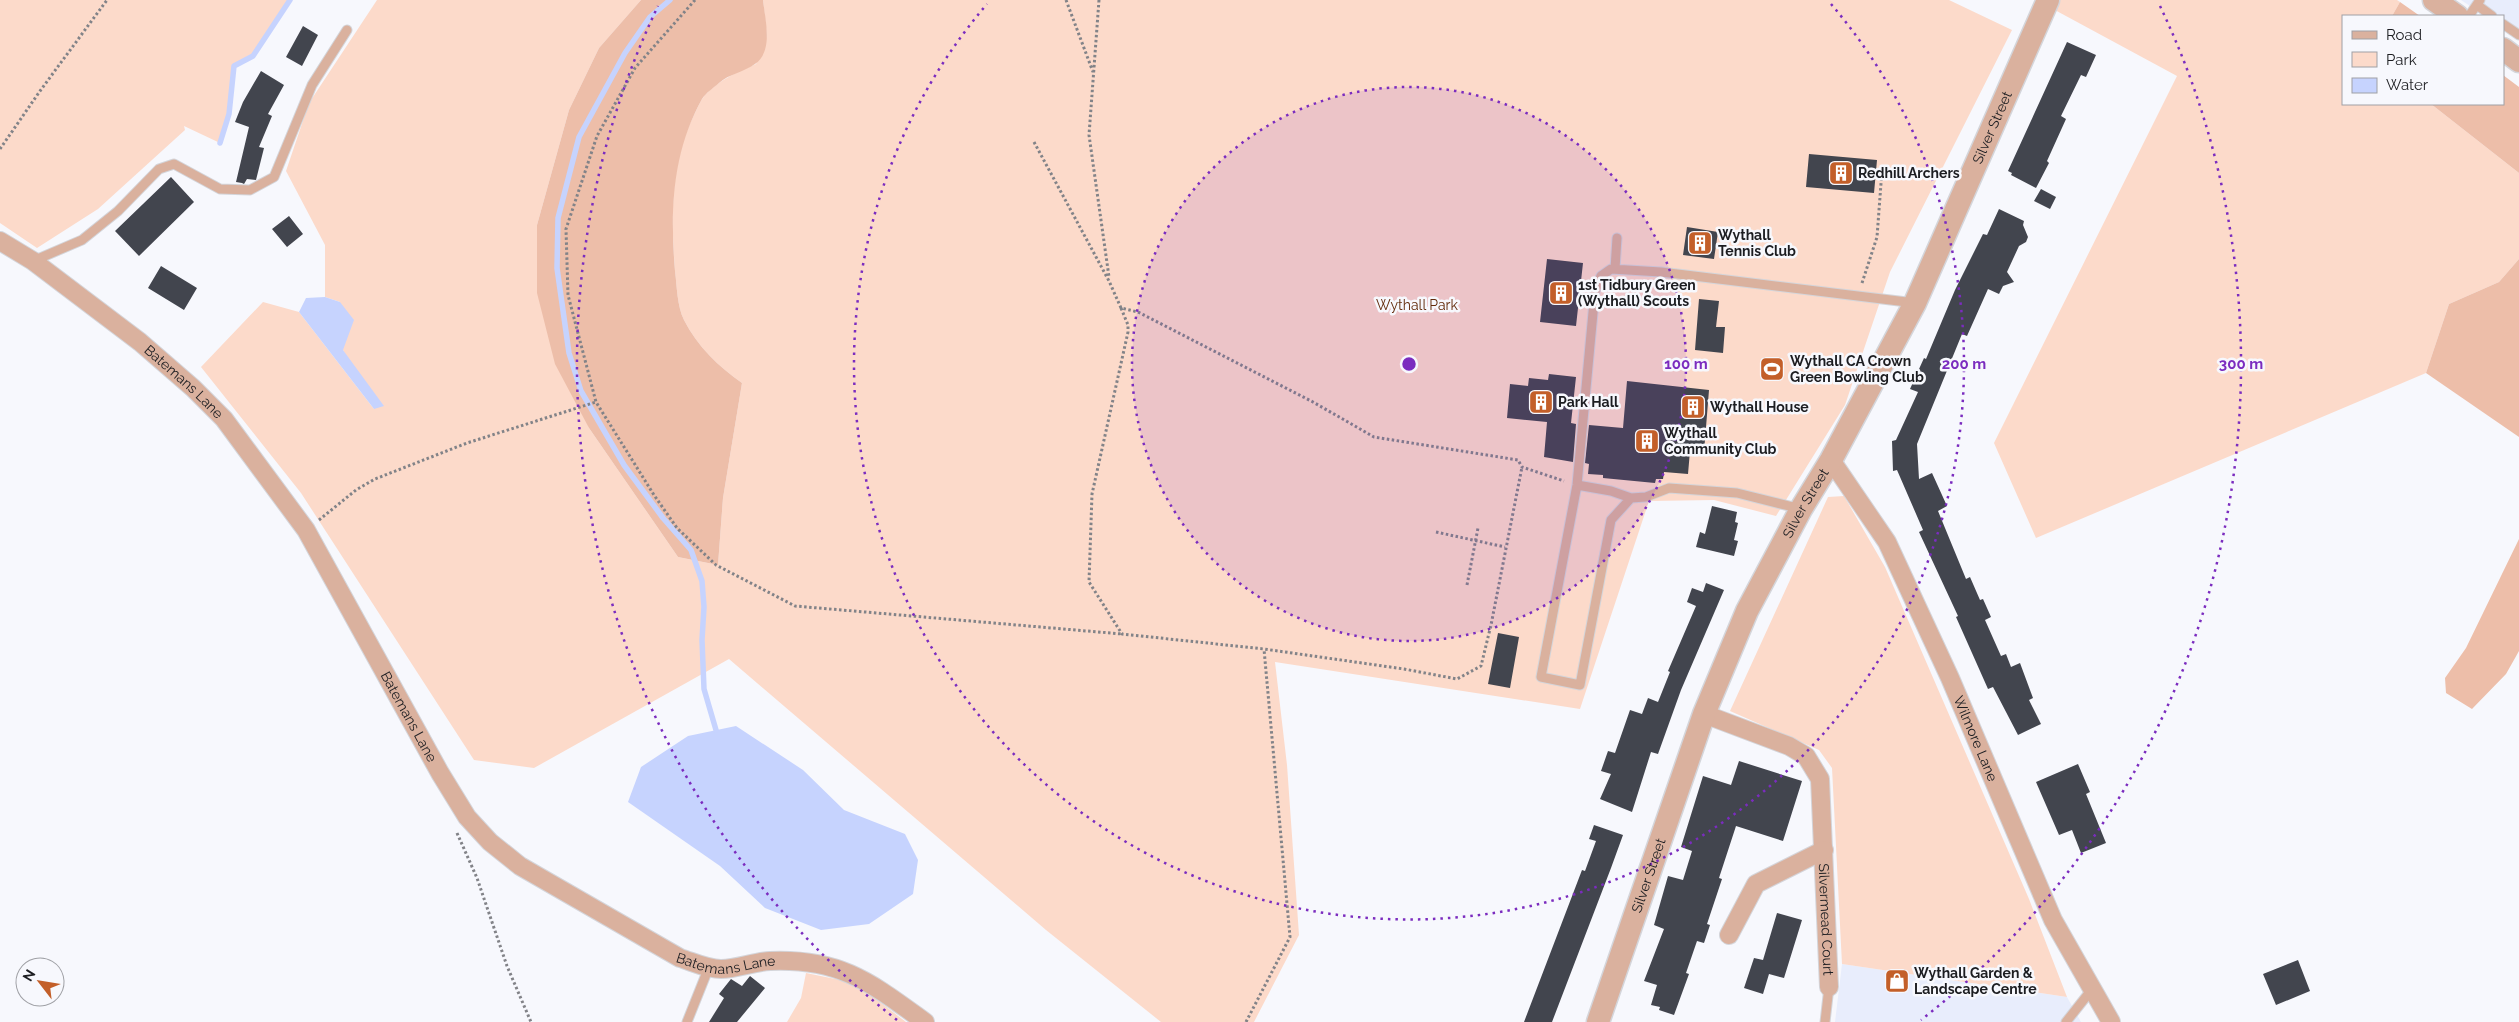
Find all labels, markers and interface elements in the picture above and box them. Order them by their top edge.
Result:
legend [2342,15,2504,105]
text: Road [2386,26,2422,44]
text: Park [2386,51,2417,69]
text: Water [2386,76,2429,94]
street label: Silver Street [1969,88,2015,166]
building icon: Redhill Archers [1828,160,1854,186]
place label: Redhill Archers [1858,165,1960,181]
place label: Wythall Tennis Club [1718,227,1796,259]
building icon: Wythall Tennis Club [1687,230,1713,256]
place label: 1st Tidbury Green (Wythall) Scouts [1578,277,1696,309]
building icon: 1st Tidbury Green (Wythall) Scouts [1548,280,1574,306]
park label: Wythall Park [1376,297,1459,313]
street label: Batemans Lane [141,342,227,422]
place label: Wythall CA Crown Green Bowling Club [1790,353,1924,385]
centre of rings [1400,355,1418,373]
text: 100 m [1664,355,1708,373]
text: 200 m [1942,355,1986,373]
text: 300 m [2219,355,2263,373]
sports icon: Wythall CA Crown Green Bowling Club [1759,356,1785,382]
building icon: Park Hall [1528,389,1554,415]
place label: Park Hall [1558,394,1619,410]
building icon: Wythall House [1680,394,1706,420]
place label: Wythall House [1710,399,1809,415]
place label: Wythall Community Club [1664,425,1777,457]
building icon: Wythall Community Club [1634,428,1660,454]
street label: Silver Street [1779,465,1832,541]
street label: Batemans Lane [378,669,440,765]
street label: Wilmore Lane [1951,693,2001,784]
street label: Silver Street [1628,836,1669,915]
street label: Silvermead Court [1816,863,1837,976]
street label: Batemans Lane [674,949,776,977]
north arrow [15,957,65,1007]
place label: Wythall Garden & Landscape Centre [1914,965,2037,997]
text: N [19,967,38,984]
shop icon: Wythall Garden & Landscape Centre [1884,968,1910,994]

